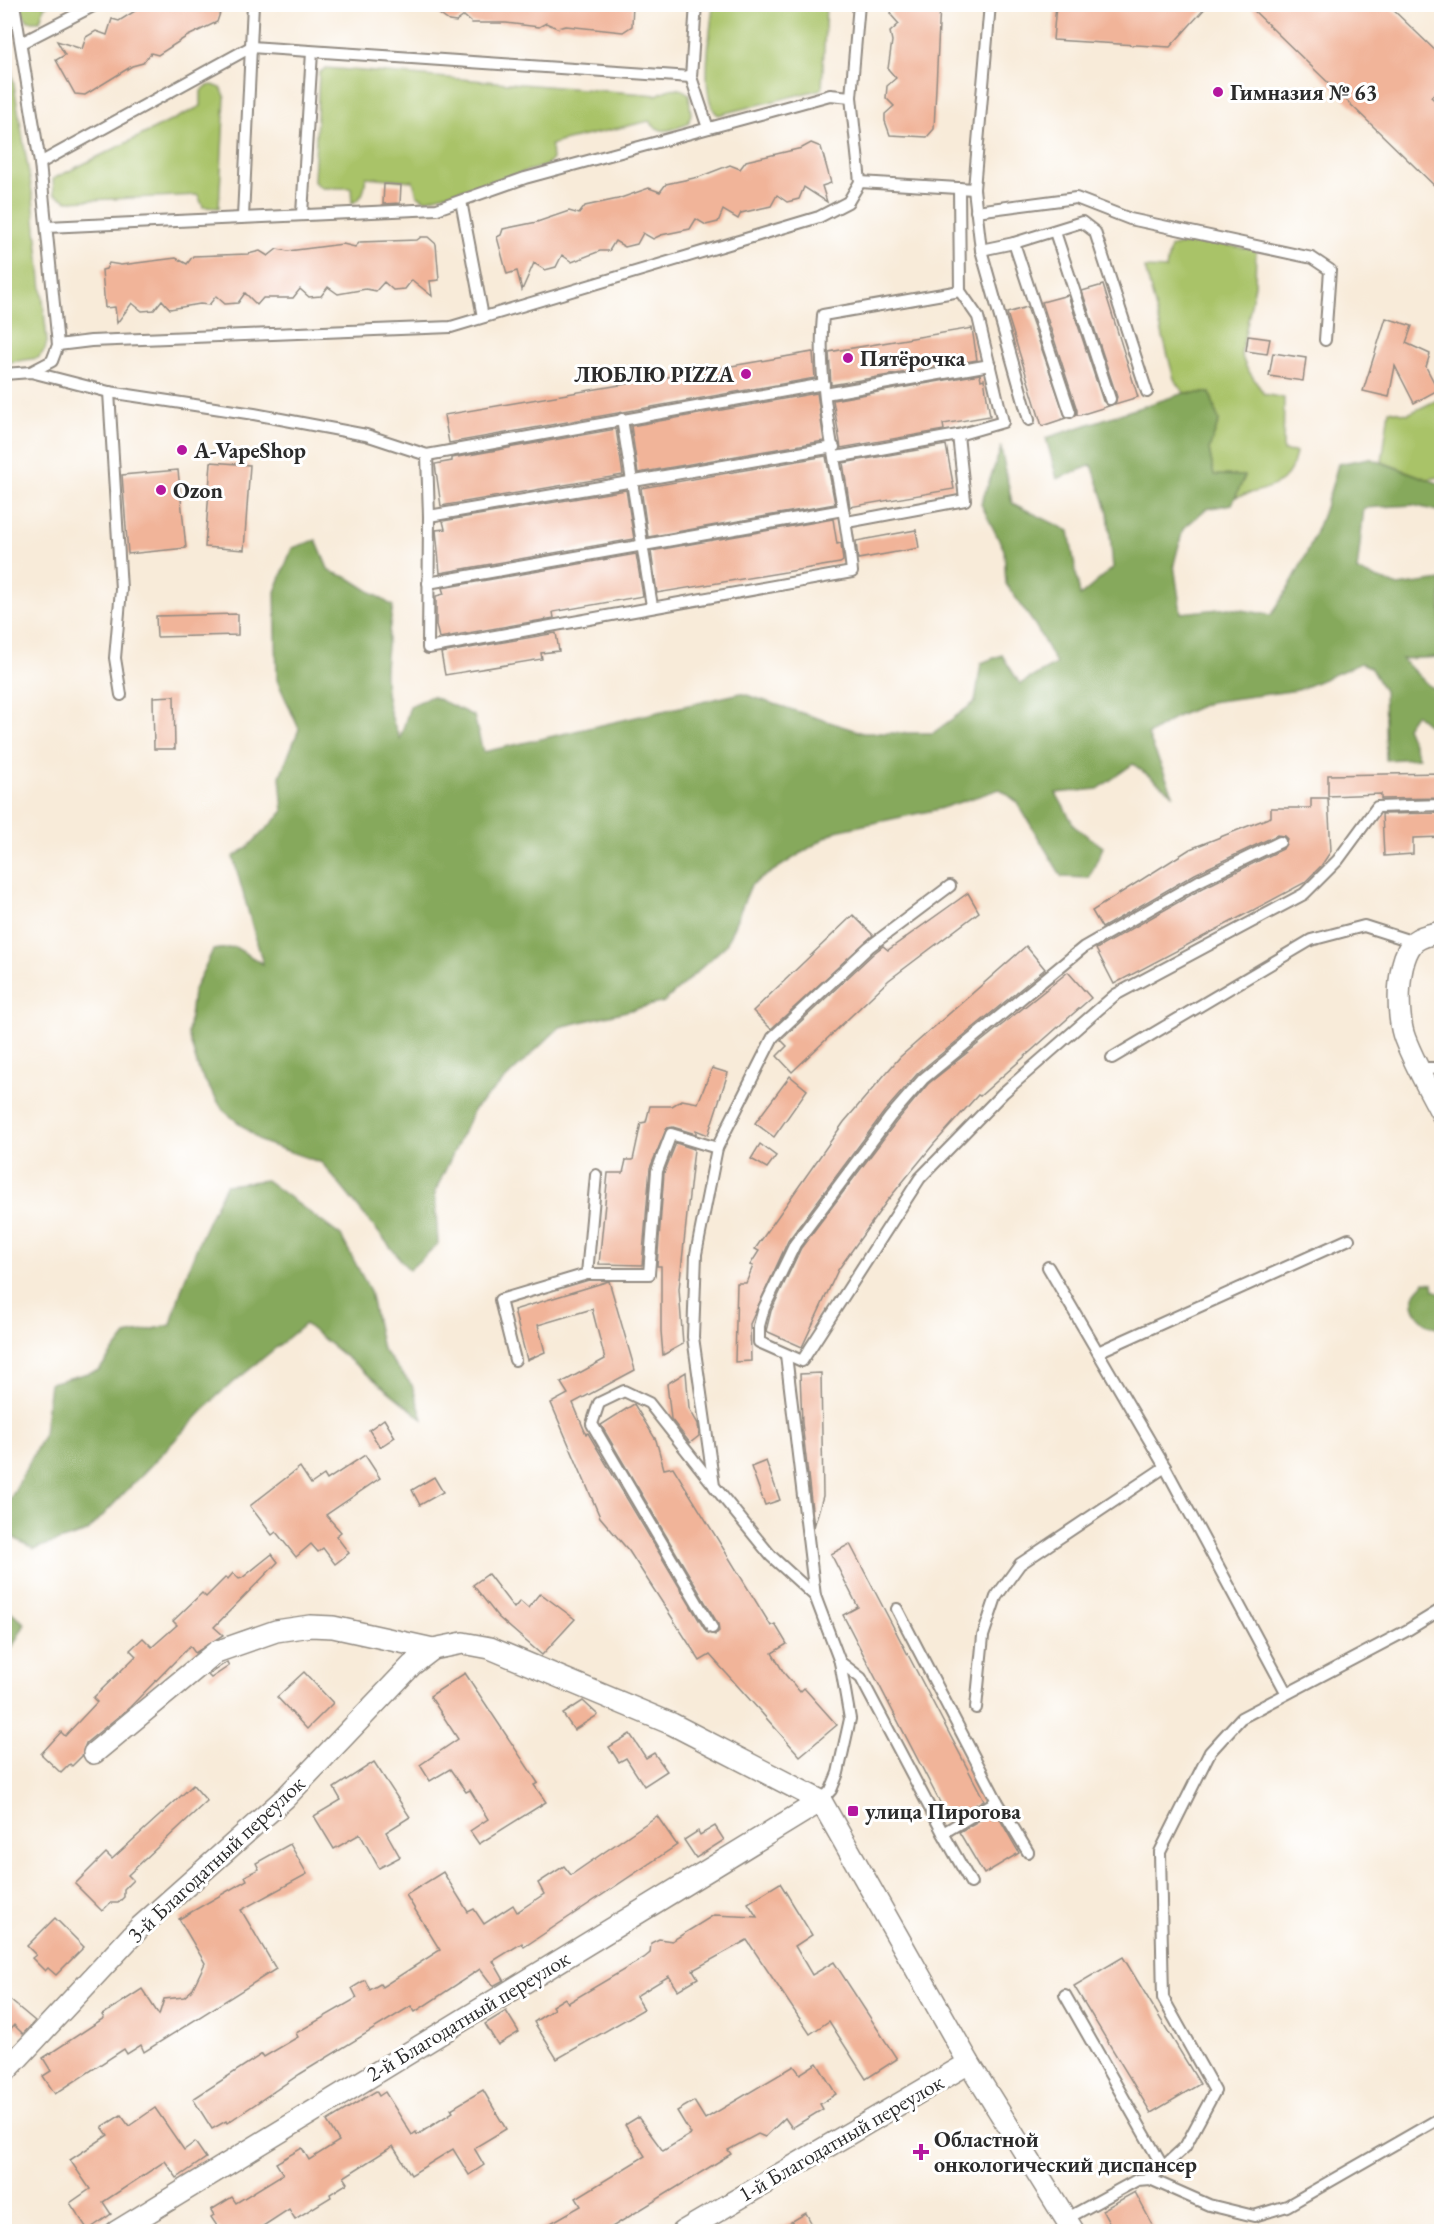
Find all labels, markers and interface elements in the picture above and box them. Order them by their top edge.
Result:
place label: Гимназия № 63 [1230,78,1377,107]
marker: Гимназия № 63 [1211,85,1225,99]
place label: Пятёрочка [860,344,966,373]
marker: Пятёрочка [841,351,855,365]
place label: ЛЮБЛЮ PIZZA [574,360,734,389]
marker: ЛЮБЛЮ PIZZA [739,367,753,381]
place label: A-VapeShop [193,436,306,465]
marker: A-VapeShop [175,443,189,457]
place label: Ozon [173,476,223,505]
marker: Ozon [154,483,168,497]
street label: 3-й Благодатный переулок [121,1769,311,1949]
place label: улица Пирогова [865,1797,1021,1826]
marker: улица Пирогова [846,1804,860,1818]
street label: 2-й Благодатный переулок [361,1943,576,2088]
street label: 1-й Благодатный переулок [733,2067,949,2209]
place label: Областной онкологический диспансер [934,2125,1197,2179]
marker: Областной онкологический диспансер [912,2143,930,2161]

